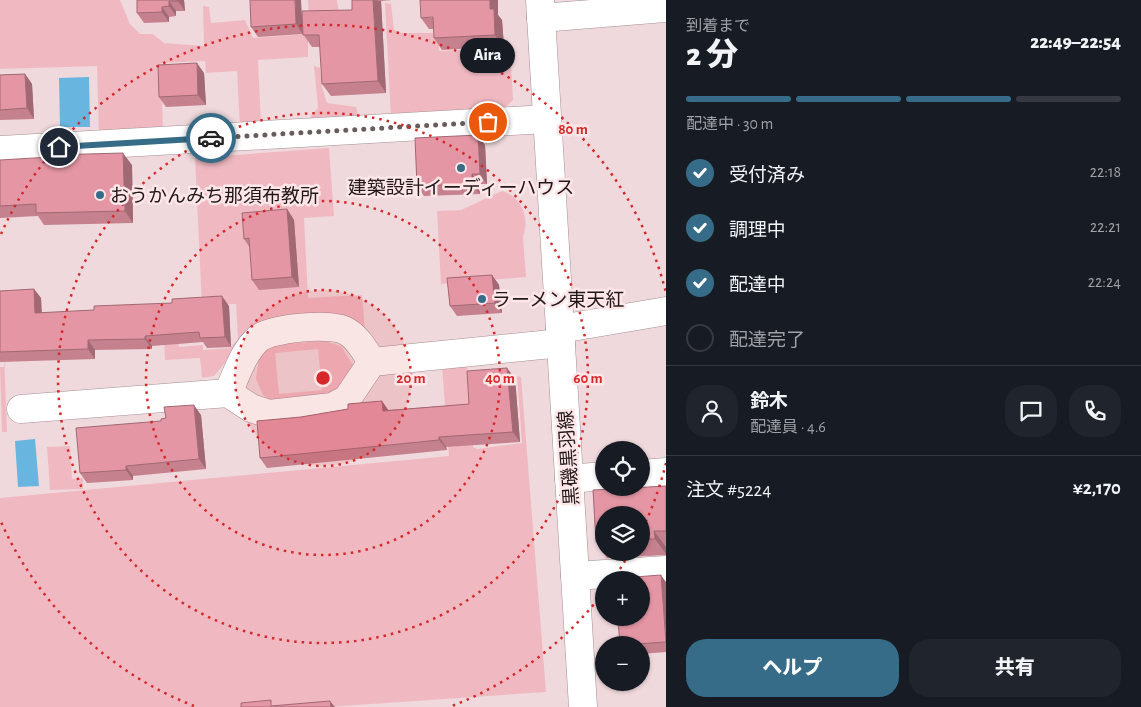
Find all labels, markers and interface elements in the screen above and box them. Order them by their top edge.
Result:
text: 到着まで [686,18,750,34]
text: 22:49–22:54 [1030,33,1121,52]
callout: Aira [460,37,516,72]
text: 2 分 [686,39,738,71]
text: Aira [474,47,501,63]
pin [467,101,509,143]
icon: bag [474,108,502,136]
courier [186,113,236,163]
text: 配達中 · 30 m [686,116,773,132]
text: 80 m [558,122,588,137]
icon: car [197,124,225,152]
pin [38,126,80,168]
icon: home [45,133,73,161]
icon: check [686,159,714,187]
marker: 建築設計イーディーハウス [455,162,467,174]
text: 22:18 [1090,164,1121,180]
text: 受付済み [729,166,805,185]
place label: 建築設計イーディーハウス [348,177,574,198]
place label: おうかんみち那須布教所 [110,186,319,206]
marker: おうかんみち那須布教所 [94,189,106,201]
icon: check [686,214,714,242]
text: 22:21 [1090,219,1121,235]
text: 調理中 [729,221,786,240]
icon: check [686,269,714,297]
text: 22:24 [1088,274,1121,290]
text: 配達中 [729,276,786,295]
place label: ラーメン東天紅 [492,289,624,310]
marker: ラーメン東天紅 [476,293,488,305]
text: 配達完了 [729,331,805,350]
centre of rings [314,369,332,387]
text: 20 m [396,371,426,386]
text: 40 m [485,371,515,386]
text: 60 m [573,371,603,386]
button: person [686,385,738,437]
button: chat [1005,385,1057,437]
button: phone [1069,385,1121,437]
text: 鈴木 [750,392,788,411]
street label: 黒磯黒羽線 [556,410,582,506]
text: 配達員 · 4.6 [750,419,826,435]
map controls [595,441,650,691]
button: locate [595,441,650,496]
text: ¥2,170 [1073,479,1121,498]
text: 注文 #5224 [686,481,771,500]
button: layers [595,506,650,561]
button: + [595,571,650,626]
button: − [595,636,650,691]
button: ヘルプ [686,639,899,697]
button: 共有 [909,639,1121,697]

